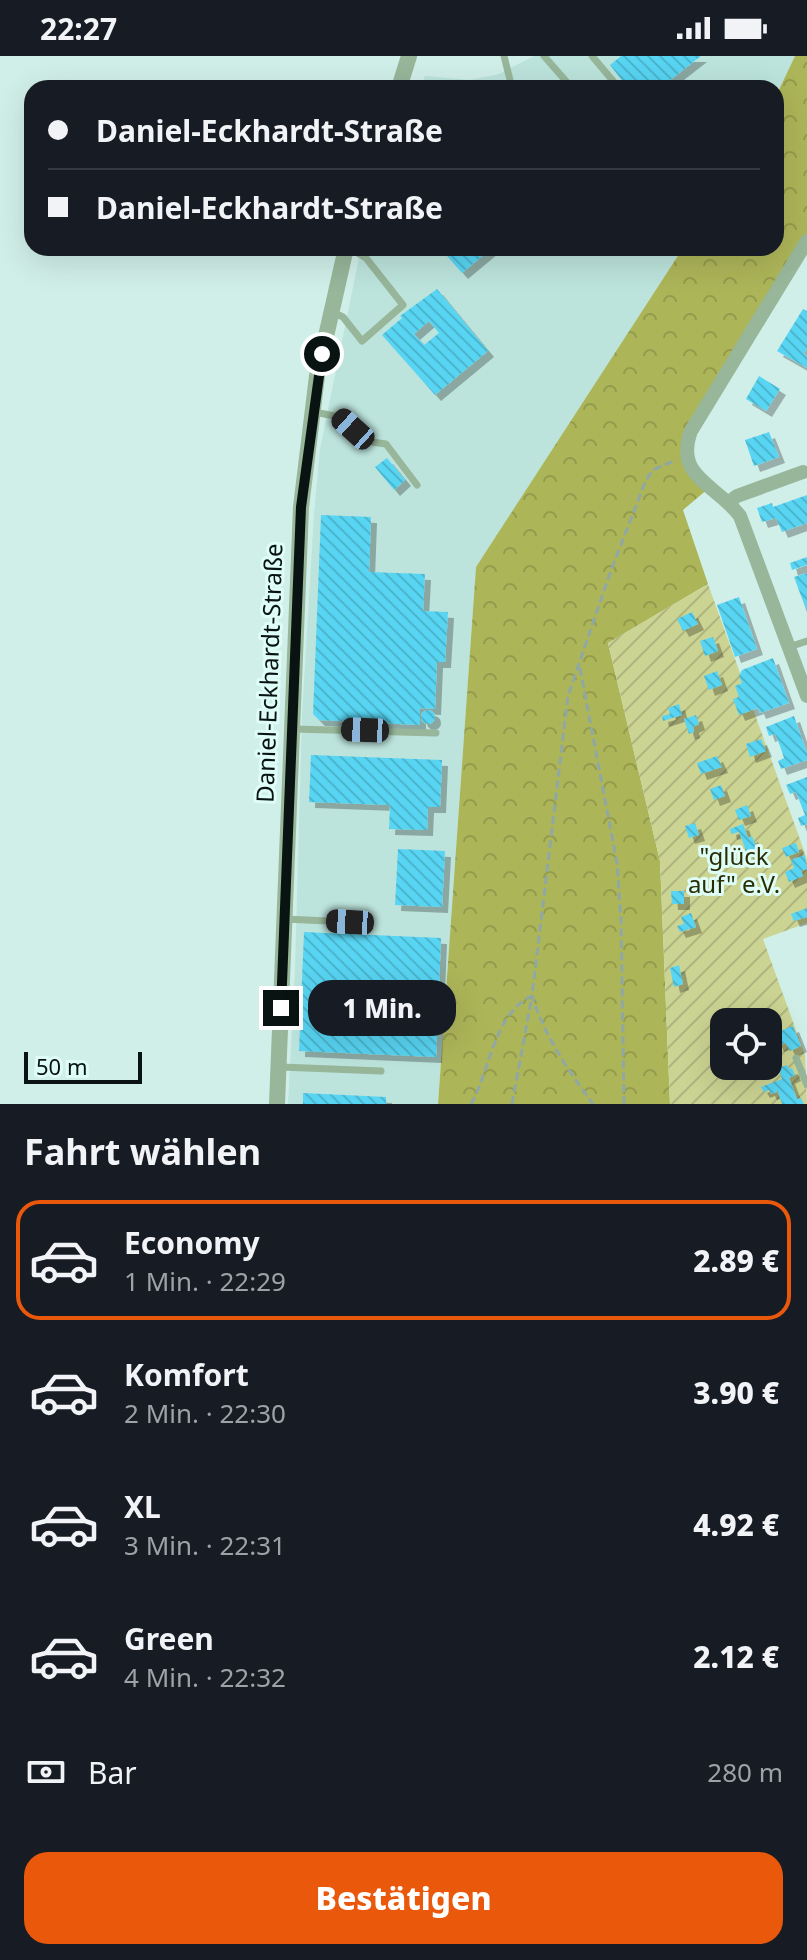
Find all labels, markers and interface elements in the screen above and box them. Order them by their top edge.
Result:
text: 22:27 [40,8,117,49]
text: Daniel-Eckhardt-Straße [96,110,443,151]
text: Daniel-Eckhardt-Straße [96,187,443,228]
route start [304,336,340,372]
car [327,404,379,454]
street label: Daniel-Eckhardt-Straße [247,543,290,803]
car [341,717,389,743]
park label: "glück auf" e.V. [688,839,780,900]
car [325,909,375,935]
callout: 1 Min. [309,980,457,1036]
route end [263,990,299,1026]
text: 1 Min. [342,990,422,1026]
map controls [710,1008,782,1080]
button: locate [710,1008,782,1080]
scale bar [24,1048,142,1084]
text: 50 m [36,1051,87,1081]
text: Fahrt wählen [24,1127,261,1176]
text: Economy [124,1222,260,1263]
icon: car [28,1224,100,1296]
text: 2.89 € [693,1240,779,1281]
text: 1 Min. · 22:29 [124,1263,286,1299]
text: Komfort [124,1354,249,1395]
icon: car [28,1356,100,1428]
text: 3.90 € [693,1372,779,1413]
text: 2 Min. · 22:30 [124,1395,286,1431]
text: XL [124,1486,161,1527]
icon: car [28,1488,100,1560]
text: 4.92 € [693,1504,779,1545]
text: 3 Min. · 22:31 [124,1527,286,1563]
text: Green [124,1618,214,1659]
icon: car [28,1620,100,1692]
text: 2.12 € [693,1636,779,1677]
text: 4 Min. · 22:32 [124,1659,286,1695]
icon: cash [24,1750,68,1794]
text: Bar [88,1752,137,1793]
text: 280 m [707,1754,783,1790]
button: Bestätigen [24,1852,783,1944]

